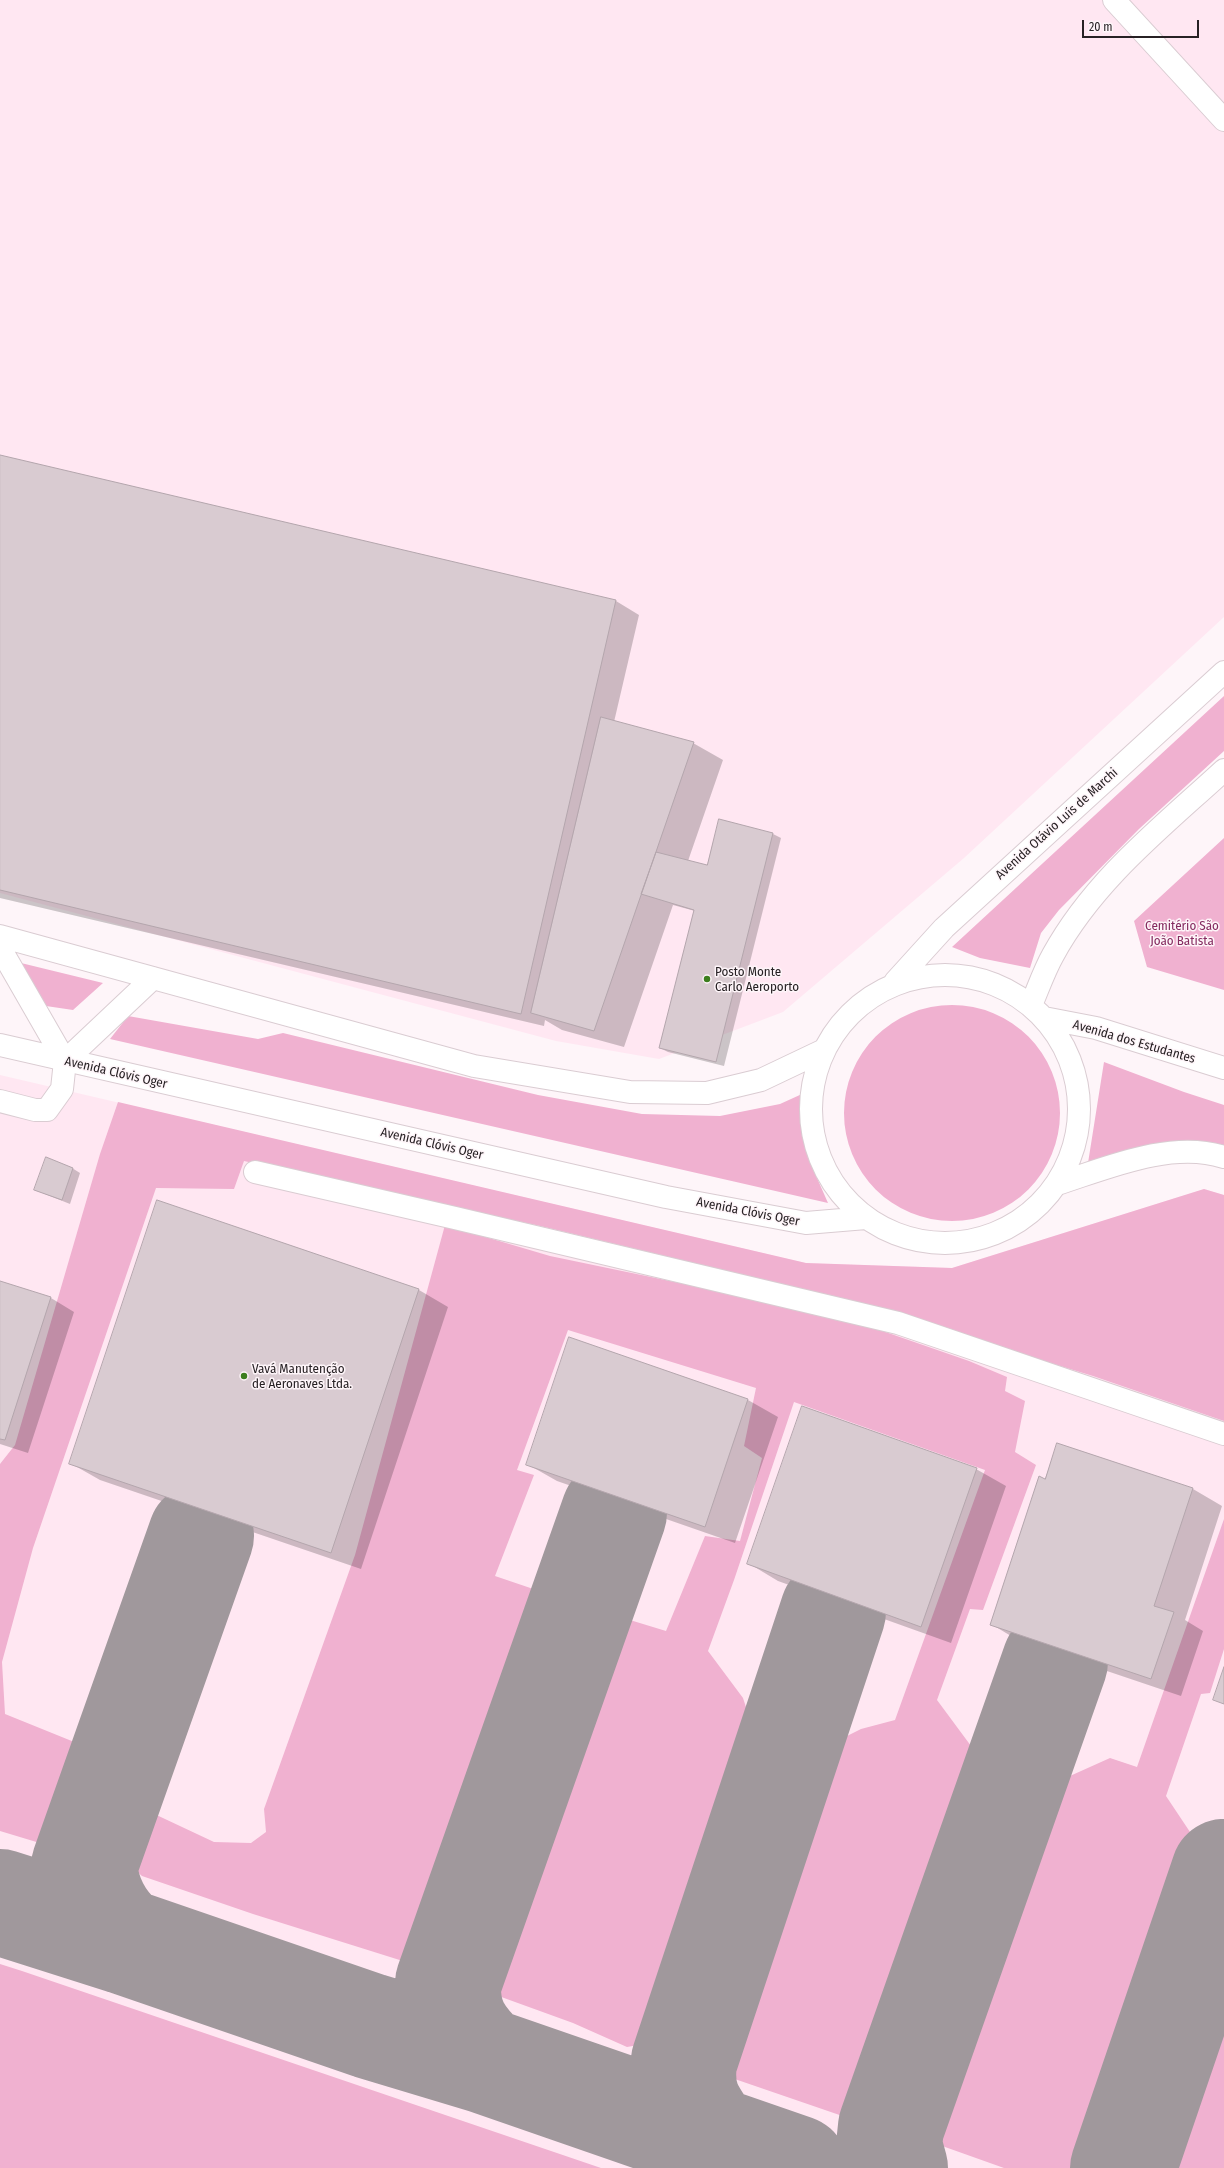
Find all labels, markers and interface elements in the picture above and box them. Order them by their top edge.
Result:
scale bar [1084,12,1201,38]
text: 20 m [1089,20,1113,34]
street label: Avenida Otávio Luís de Marchi [993,765,1121,883]
park label: Cemitério São João Batista [1145,918,1219,949]
place label: Posto Monte Carlo Aeroporto [715,964,799,995]
marker: Posto Monte Carlo Aeroporto [702,974,712,984]
street label: Avenida dos Estudantes [1071,1017,1197,1067]
street label: Avenida Clóvis Oger [63,1054,169,1092]
street label: Avenida Clóvis Oger [379,1125,485,1163]
street label: Avenida Clóvis Oger [695,1194,801,1230]
place label: Vavá Manutenção de Aeronaves Ltda. [252,1361,352,1392]
marker: Vavá Manutenção de Aeronaves Ltda. [239,1371,249,1381]

